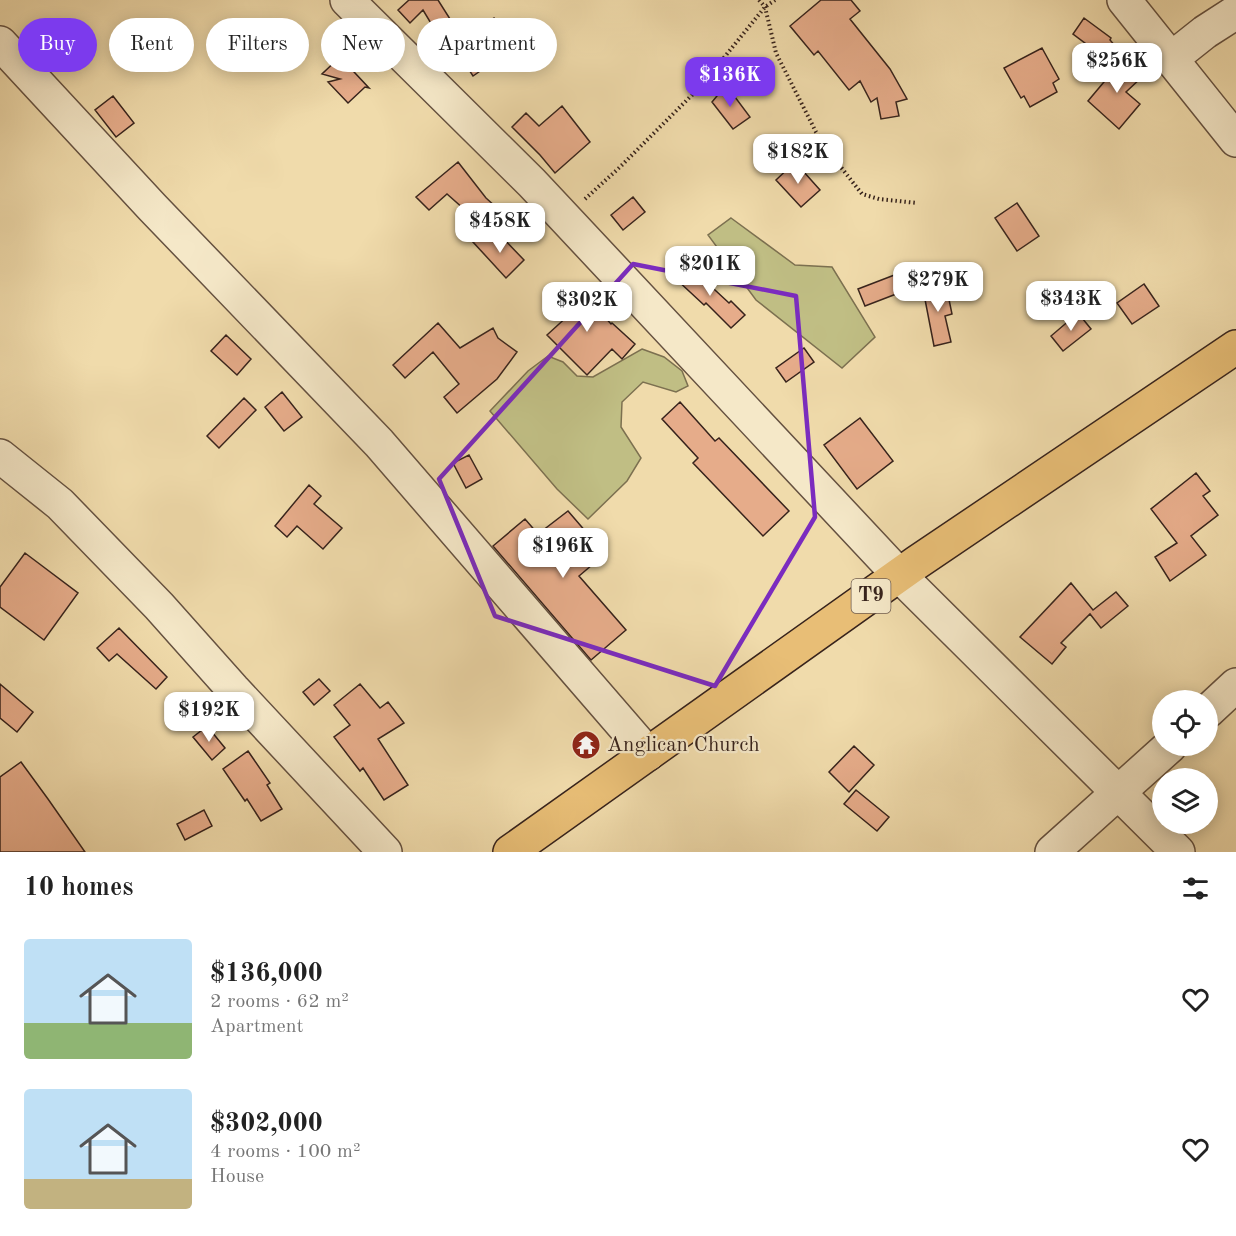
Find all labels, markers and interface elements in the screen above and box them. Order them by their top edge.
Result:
chip: Buy [18,18,97,72]
chip: Rent [109,18,194,72]
chip: Filters [206,18,309,72]
chip: New [321,18,405,72]
chip: Apartment [417,18,557,72]
pin: $256K [1075,43,1159,94]
text: $256K [1086,52,1148,72]
pin: $136K [688,57,772,108]
text: $136K [699,66,761,86]
pin: $182K [756,134,840,185]
text: $182K [767,143,829,163]
pin: $458K [458,203,542,254]
text: $458K [469,212,531,232]
pin: $201K [668,246,752,297]
text: $201K [679,255,741,275]
pin: $279K [896,262,980,313]
text: $279K [907,271,969,291]
pin: $343K [1029,281,1113,332]
pin: $302K [545,282,629,333]
text: $343K [1040,290,1102,310]
text: $302K [556,291,618,311]
pin: $196K [521,528,605,579]
text: $196K [532,537,594,557]
road number: T9 [852,579,890,613]
map controls [1152,690,1218,834]
button: locate [1152,690,1218,756]
pin: $192K [167,692,251,743]
text: $192K [178,701,240,721]
temple icon: Anglican Church [570,729,602,761]
place label: Anglican Church [607,735,760,756]
button: layers [1152,768,1218,834]
icon: filters [1179,872,1212,905]
text: 10 homes [24,875,133,901]
text: $136,000 [210,961,323,987]
icon: home [72,963,144,1035]
icon: heart [1179,983,1212,1016]
text: 2 rooms · 62 m² [210,992,349,1012]
text: Apartment [210,1017,304,1037]
text: $302,000 [210,1111,323,1137]
icon: home [72,1113,144,1185]
icon: heart [1179,1133,1212,1166]
text: 4 rooms · 100 m² [210,1142,360,1162]
text: House [210,1167,264,1187]

